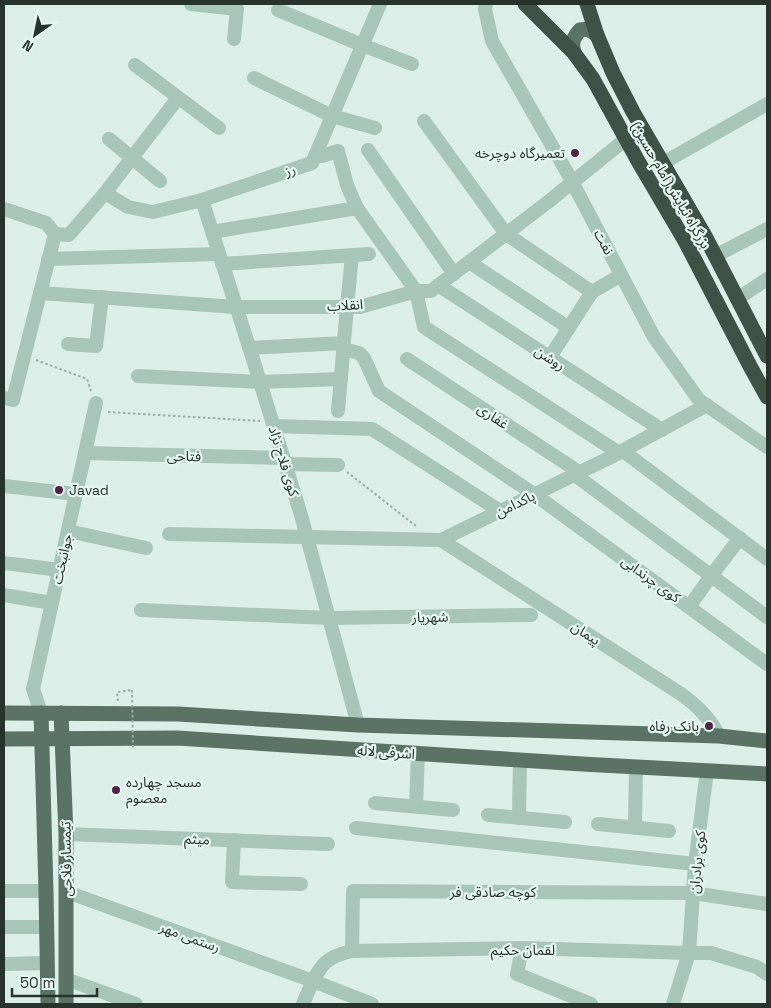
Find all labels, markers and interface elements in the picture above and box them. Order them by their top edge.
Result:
north arrow [10,10,60,60]
text: N [19,36,37,56]
street label: بزرگراه نیایش(امام حسین) [626,118,715,253]
place label: تعمیرگاه دوچرخه [475,144,565,163]
marker: تعمیرگاه دوچرخه [569,147,581,159]
street label: رز [281,160,298,181]
street label: نفت [590,226,618,258]
street label: انقلاب [326,295,364,315]
street label: روشن [531,342,569,374]
street label: غفاری [474,399,512,433]
street label: کوی فلاح نژاد [263,424,303,499]
street label: فتاحی [167,447,201,465]
place label: Javad [69,481,109,499]
marker: Javad [53,484,65,496]
street label: پاکدامن [492,487,538,522]
street label: جوانبخت [48,532,76,586]
street label: کوی چرندابی [617,552,684,607]
street label: شهریار [411,608,448,626]
street label: پیمان [567,617,604,650]
place label: بانک رفاه [649,717,699,735]
marker: بانک رفاه [703,720,715,732]
street label: اشرفی لاله [356,741,416,763]
place label: مسجد چهارده معصوم [126,773,202,809]
marker: مسجد چهارده معصوم [110,784,122,796]
street label: تیمسار فلاحی [56,821,76,897]
street label: کوی برادران [685,829,709,894]
street label: میثم [184,830,210,850]
street label: کوچه صادقی فر [449,883,536,902]
street label: رستمی مهر [156,917,223,956]
street label: لقمان حکیم [491,941,555,961]
scale bar [12,966,98,998]
text: 50 m [20,973,55,992]

